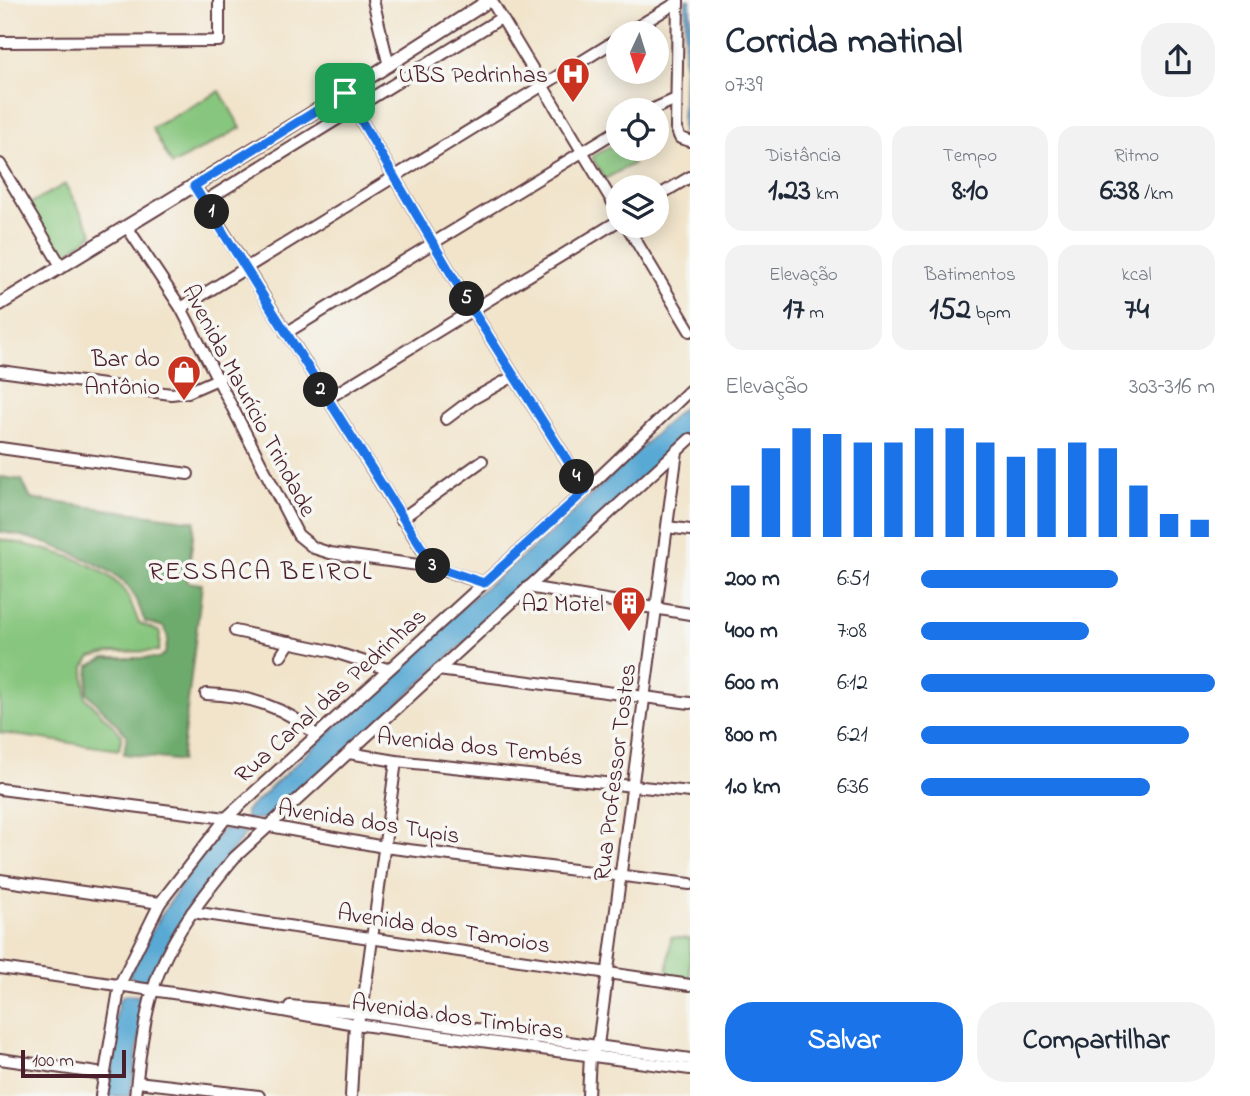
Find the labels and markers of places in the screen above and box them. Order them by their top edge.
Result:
hospital icon: UBS Pedrinhas [554,55,592,104]
place label: UBS Pedrinhas [398,59,548,94]
pin [315,63,375,123]
pin: 1 [194,194,230,230]
pin: 5 [449,282,484,316]
place label: Bar do Antônio [84,343,160,406]
shop icon: Bar do Antônio [165,353,203,402]
pin: 2 [304,372,338,408]
pin: 4 [560,460,594,494]
pin: 3 [416,548,450,584]
building icon: A2 Motel [610,584,648,633]
place label: A2 Motel [521,588,604,623]

